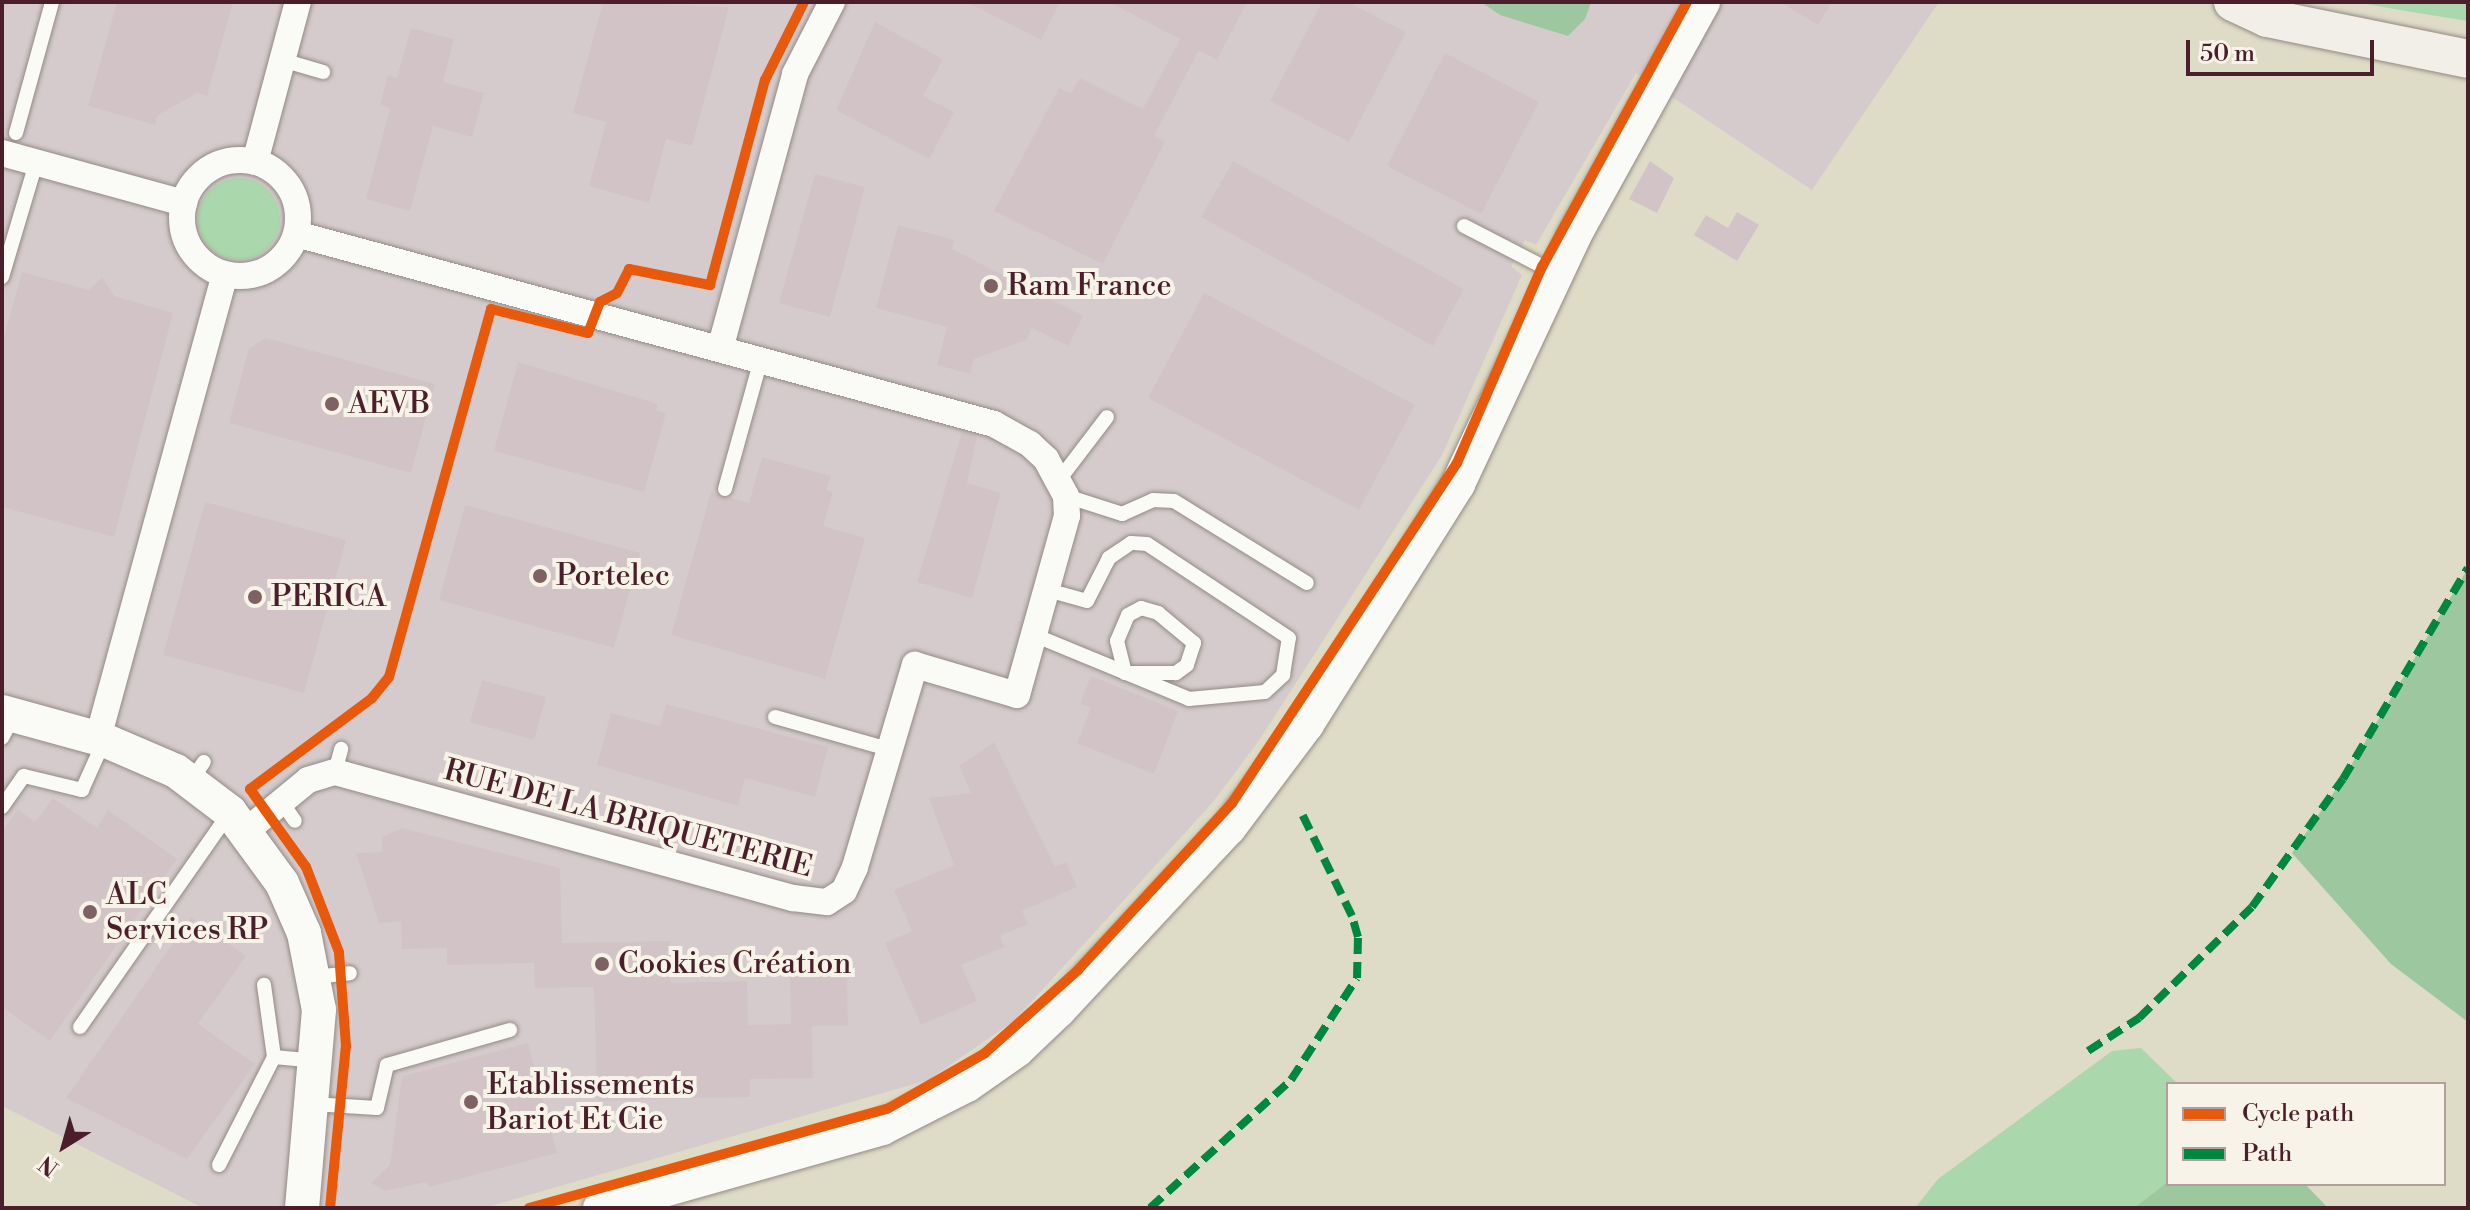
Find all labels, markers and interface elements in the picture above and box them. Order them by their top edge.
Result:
scale bar [2190,24,2378,74]
text: 50 m [2200,39,2255,69]
place label: Ram France [1007,268,1172,304]
marker: Ram France [982,277,1000,295]
place label: AEVB [348,386,430,422]
marker: AEVB [323,395,341,413]
place label: Portelec [556,558,670,594]
marker: Portelec [531,567,549,585]
place label: PERICA [271,579,386,615]
marker: PERICA [246,588,264,606]
street label: RUE DE LA BRIQUETERIE [440,752,816,886]
place label: ALC Services RP [106,877,268,948]
marker: ALC Services RP [81,903,99,921]
place label: Cookies Création [618,946,851,982]
marker: Cookies Création [593,955,611,973]
place label: Etablissements Bariot Et Cie [487,1067,694,1138]
legend [2166,1082,2446,1186]
marker: Etablissements Bariot Et Cie [462,1093,480,1111]
text: Cycle path [2242,1099,2354,1129]
north arrow [24,1106,104,1186]
text: Path [2242,1139,2292,1169]
text: N [34,1150,64,1182]

